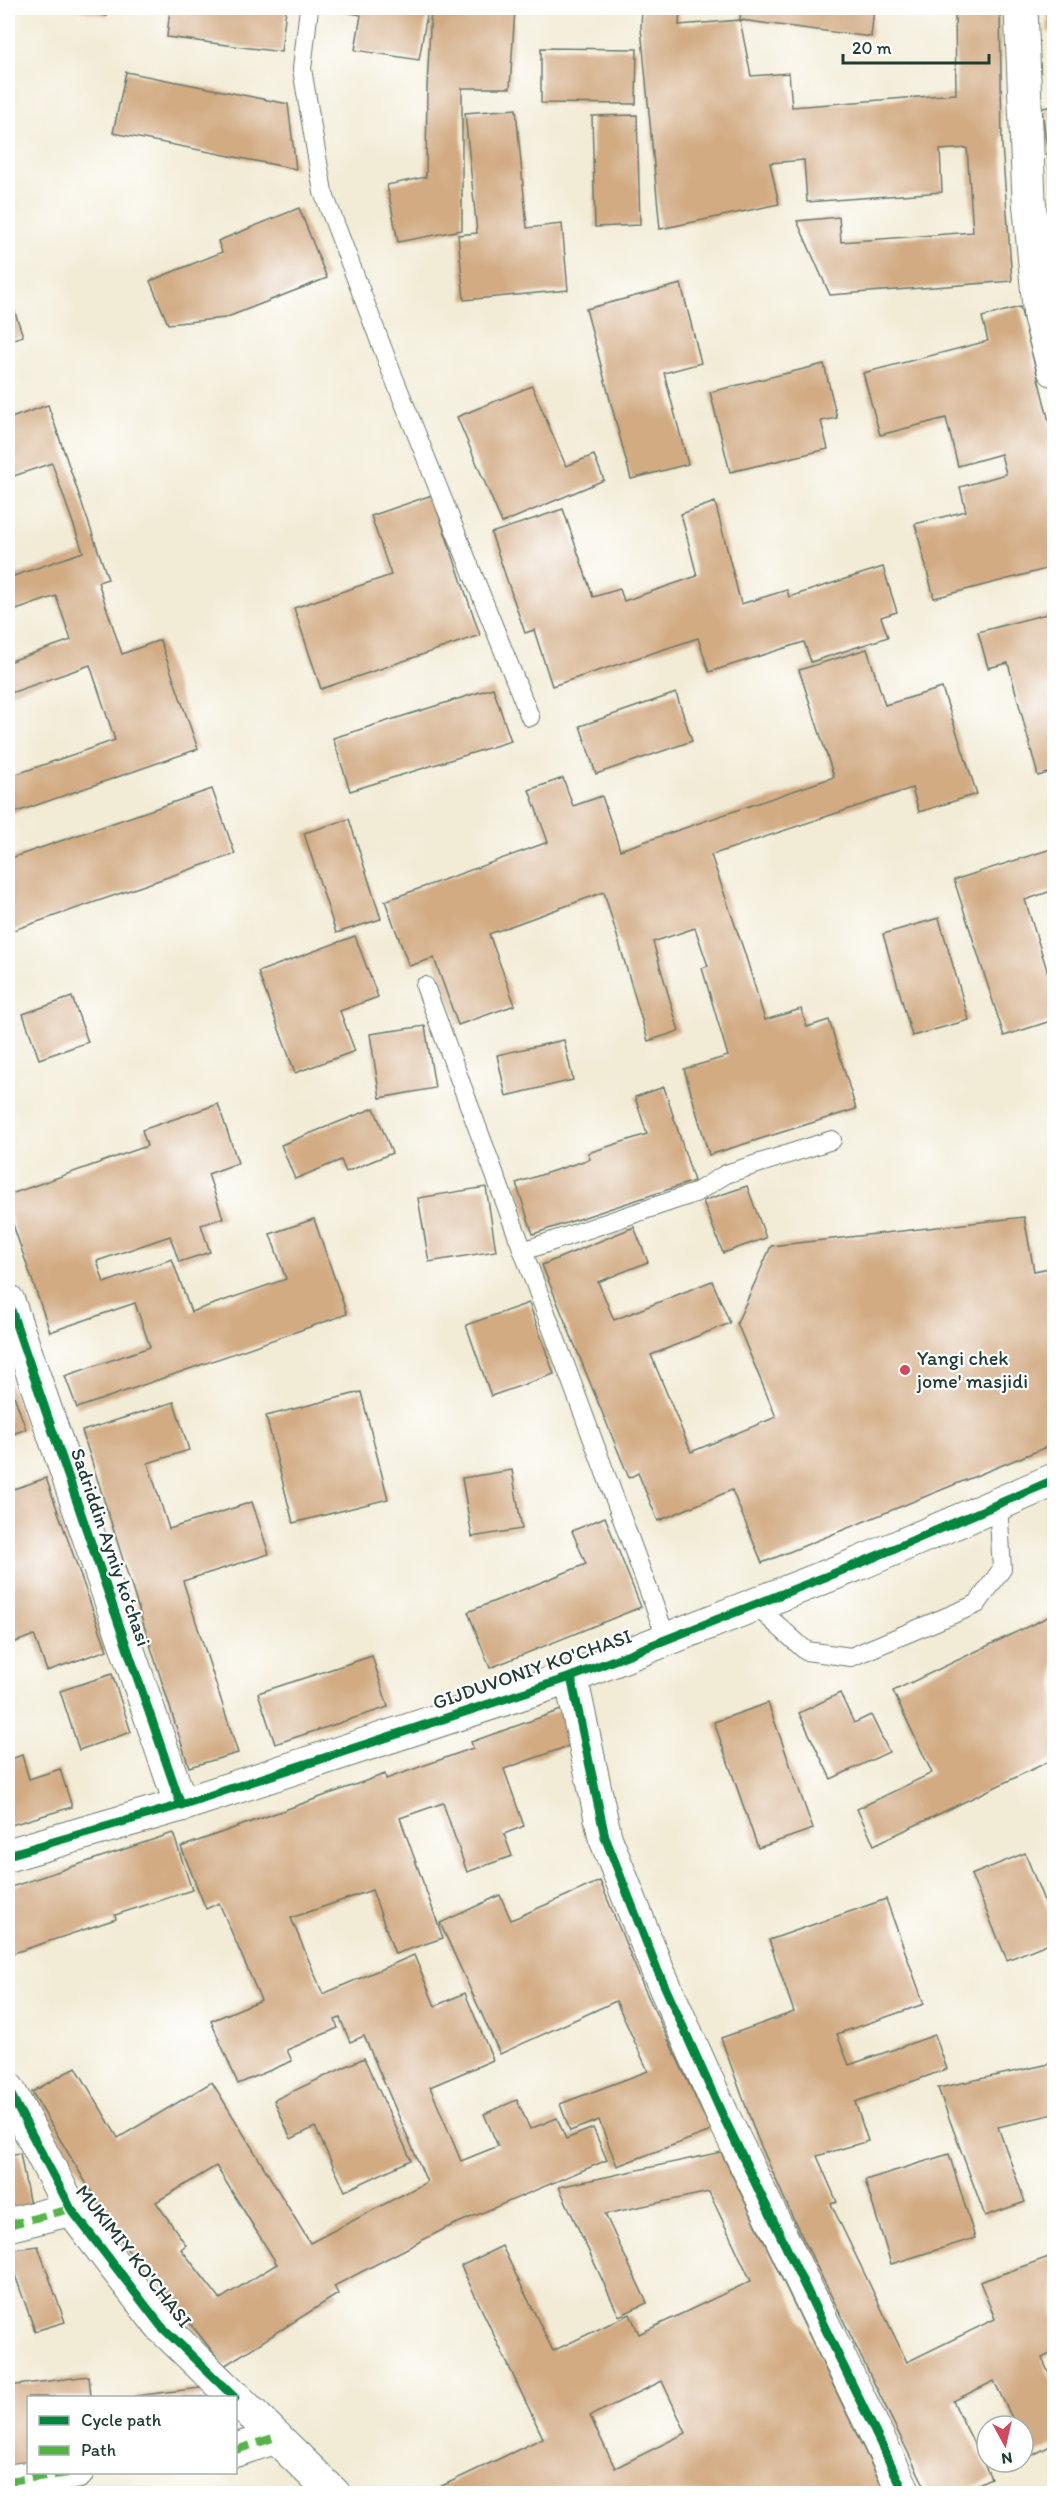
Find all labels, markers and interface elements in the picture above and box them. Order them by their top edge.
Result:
scale bar [843,27,988,65]
text: 20 m [852,37,892,59]
place label: Yangi chek jome' masjidi [916,1346,1028,1393]
marker: Yangi chek jome' masjidi [898,1363,912,1377]
street label: Sadriddin Ayniy koʻchasi [66,1445,156,1649]
street label: GIJDUVONIY KO'CHASI [429,1624,635,1714]
street label: MUKIMIY KO'CHASI [71,2180,197,2332]
legend [27,2396,237,2474]
text: Cycle path [81,2409,162,2431]
north arrow [975,2414,1035,2474]
text: Path [81,2439,116,2461]
text: N [1000,2448,1014,2469]

